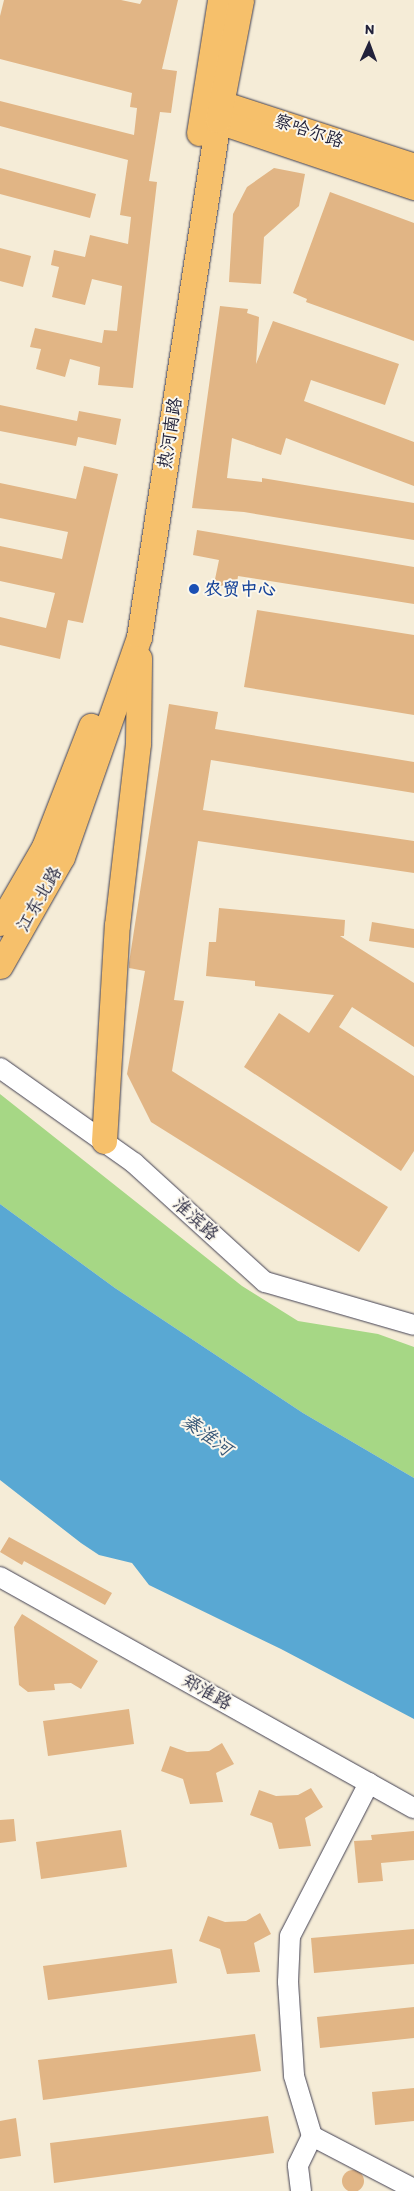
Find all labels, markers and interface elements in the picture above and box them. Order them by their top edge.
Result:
north arrow [344,20,394,70]
text: N [365,21,375,38]
street label: 察哈尔路 [271,110,347,152]
street label: 热河南路 [154,396,186,470]
place label: 农贸中心 [204,578,276,600]
marker: 农贸中心 [188,583,200,595]
street label: 江东北路 [12,862,66,936]
street label: 淮滨路 [169,1193,223,1245]
water label: 秦淮河 [177,1409,237,1461]
street label: 郑淮路 [178,1669,236,1715]

